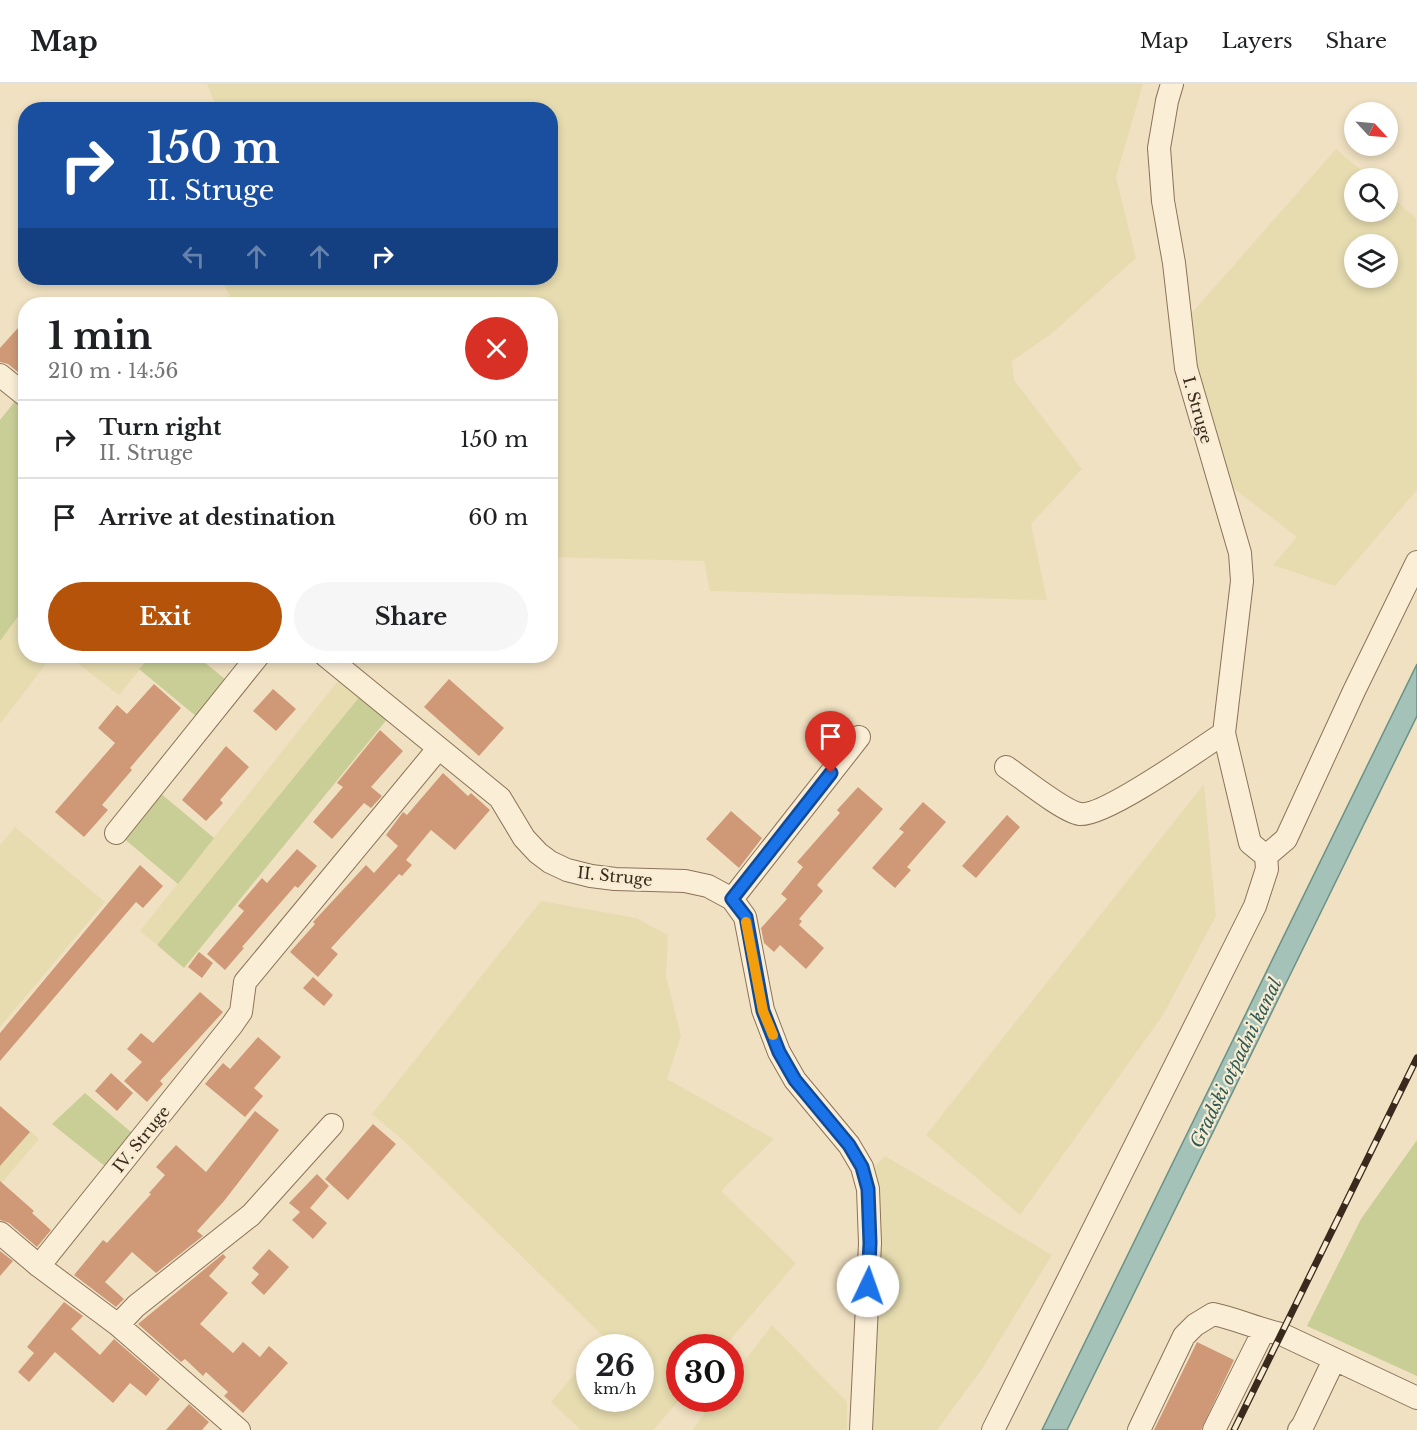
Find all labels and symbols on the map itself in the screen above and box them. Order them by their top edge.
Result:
north arrow [1344,102,1398,156]
street label: I. Struge [1179,374,1217,446]
pin [805,711,856,773]
street label: II. Struge [576,862,654,890]
water label: Gradski otpadni kanal [1185,974,1287,1151]
street label: IV. Struge [108,1102,174,1176]
position arrow [836,1254,900,1318]
speed limit sign: 30 [666,1334,744,1412]

